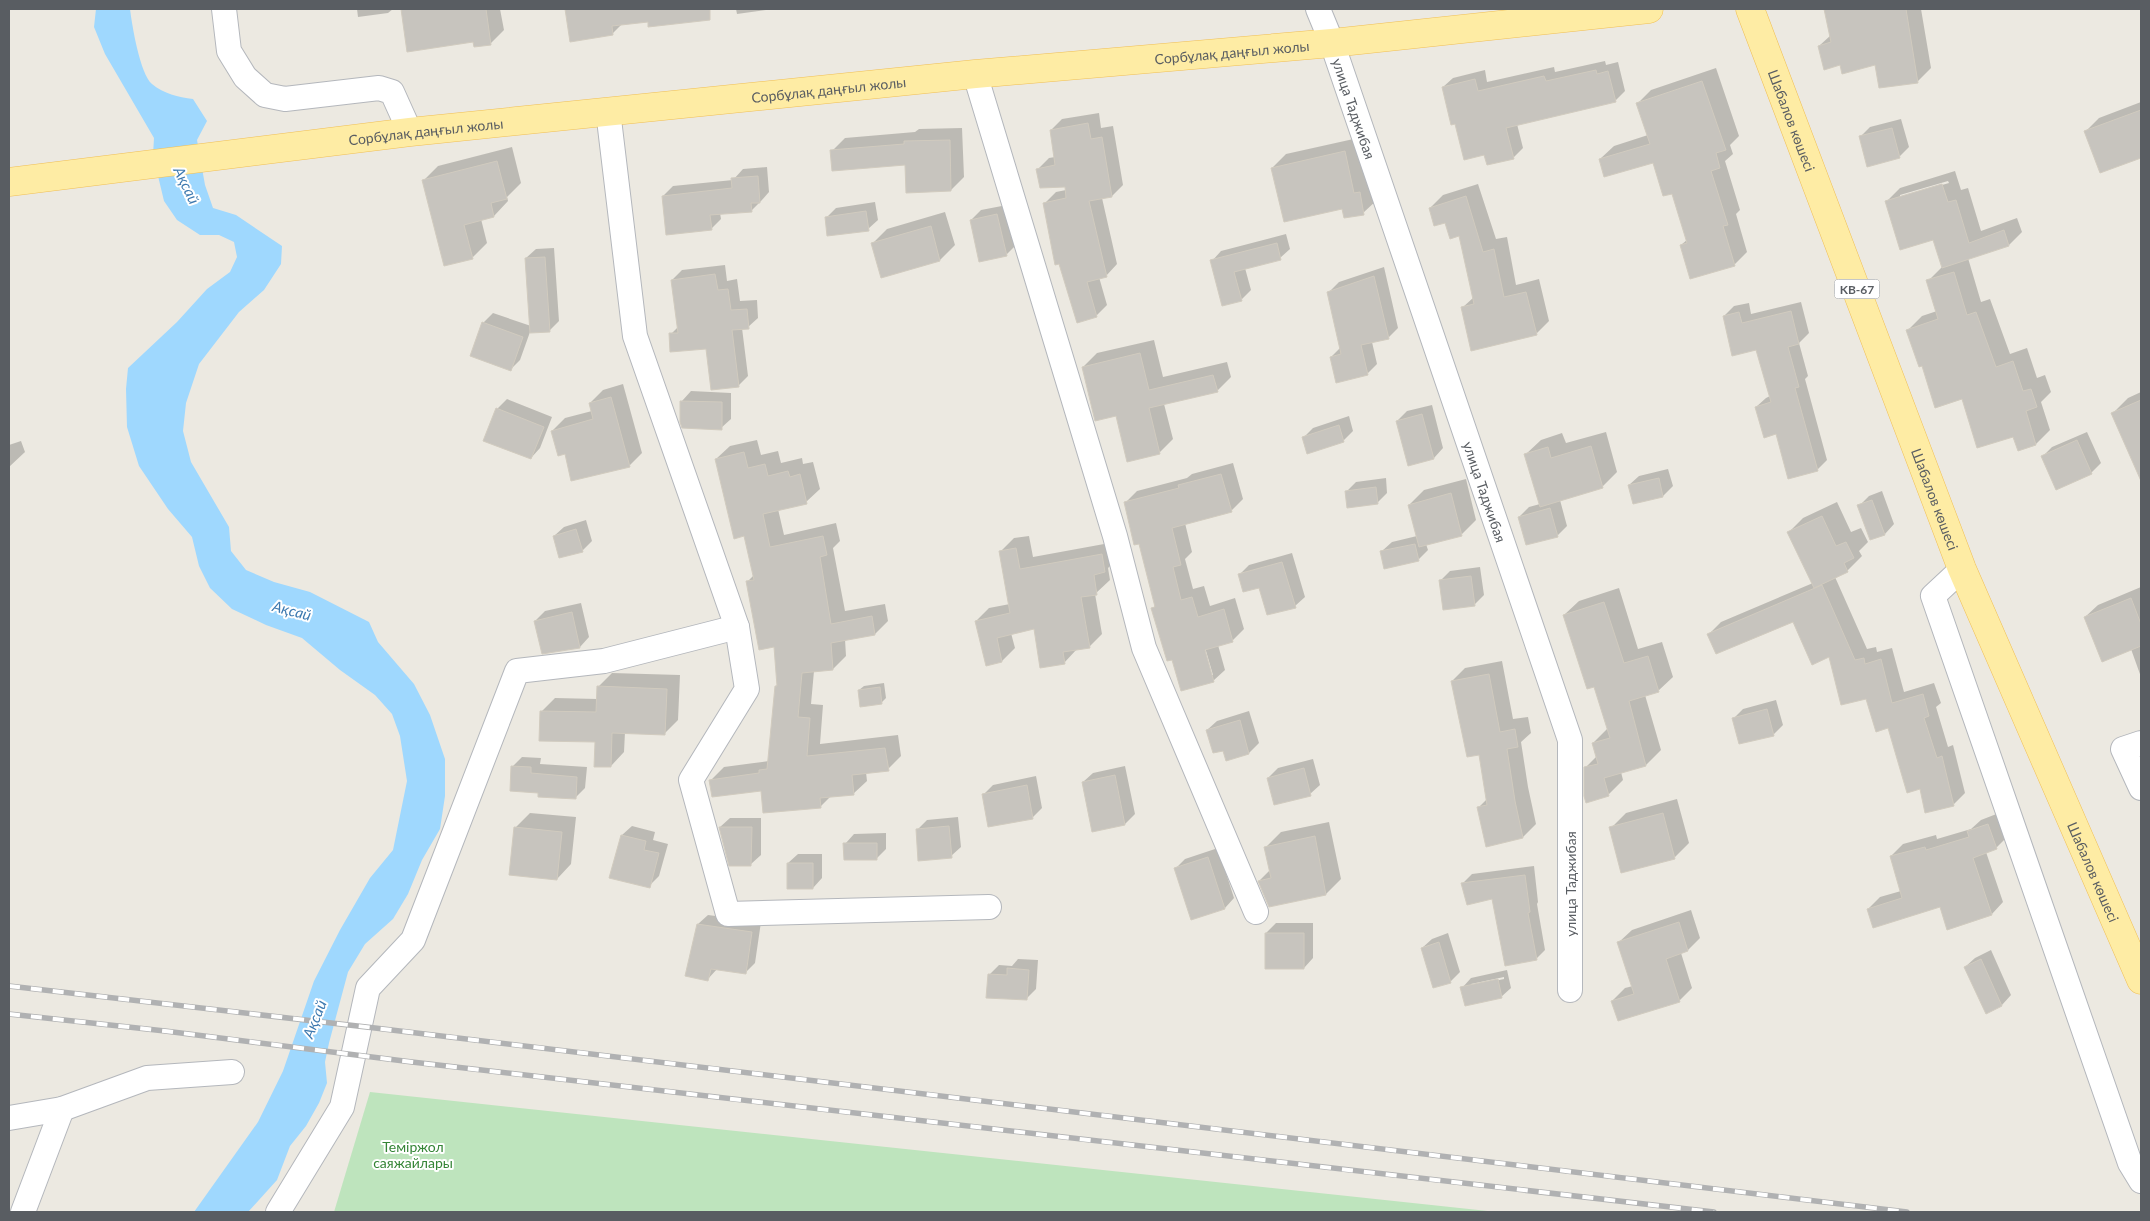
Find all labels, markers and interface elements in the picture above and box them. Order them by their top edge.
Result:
street label: Сорбұлақ даңғыл жолы [1154,36,1310,67]
street label: улица Таджибая [1329,56,1379,161]
street label: Шабалов көшесі [1765,67,1819,174]
street label: Сорбұлақ даңғыл жолы [750,73,907,105]
street label: Сорбұлақ даңғыл жолы [348,114,504,148]
water label: Ақсай [170,162,204,207]
road number: KB-67 [1834,280,1880,298]
street label: улица Таджибая [1460,439,1510,544]
street label: Шабалов көшесі [1909,446,1963,552]
water label: Ақсай [270,596,313,624]
street label: Шабалов көшесі [2065,819,2123,924]
street label: улица Таджибая [1562,831,1579,937]
water label: Ақсай [298,997,330,1042]
park label: Теміржол саяжайлары [373,1138,453,1171]

